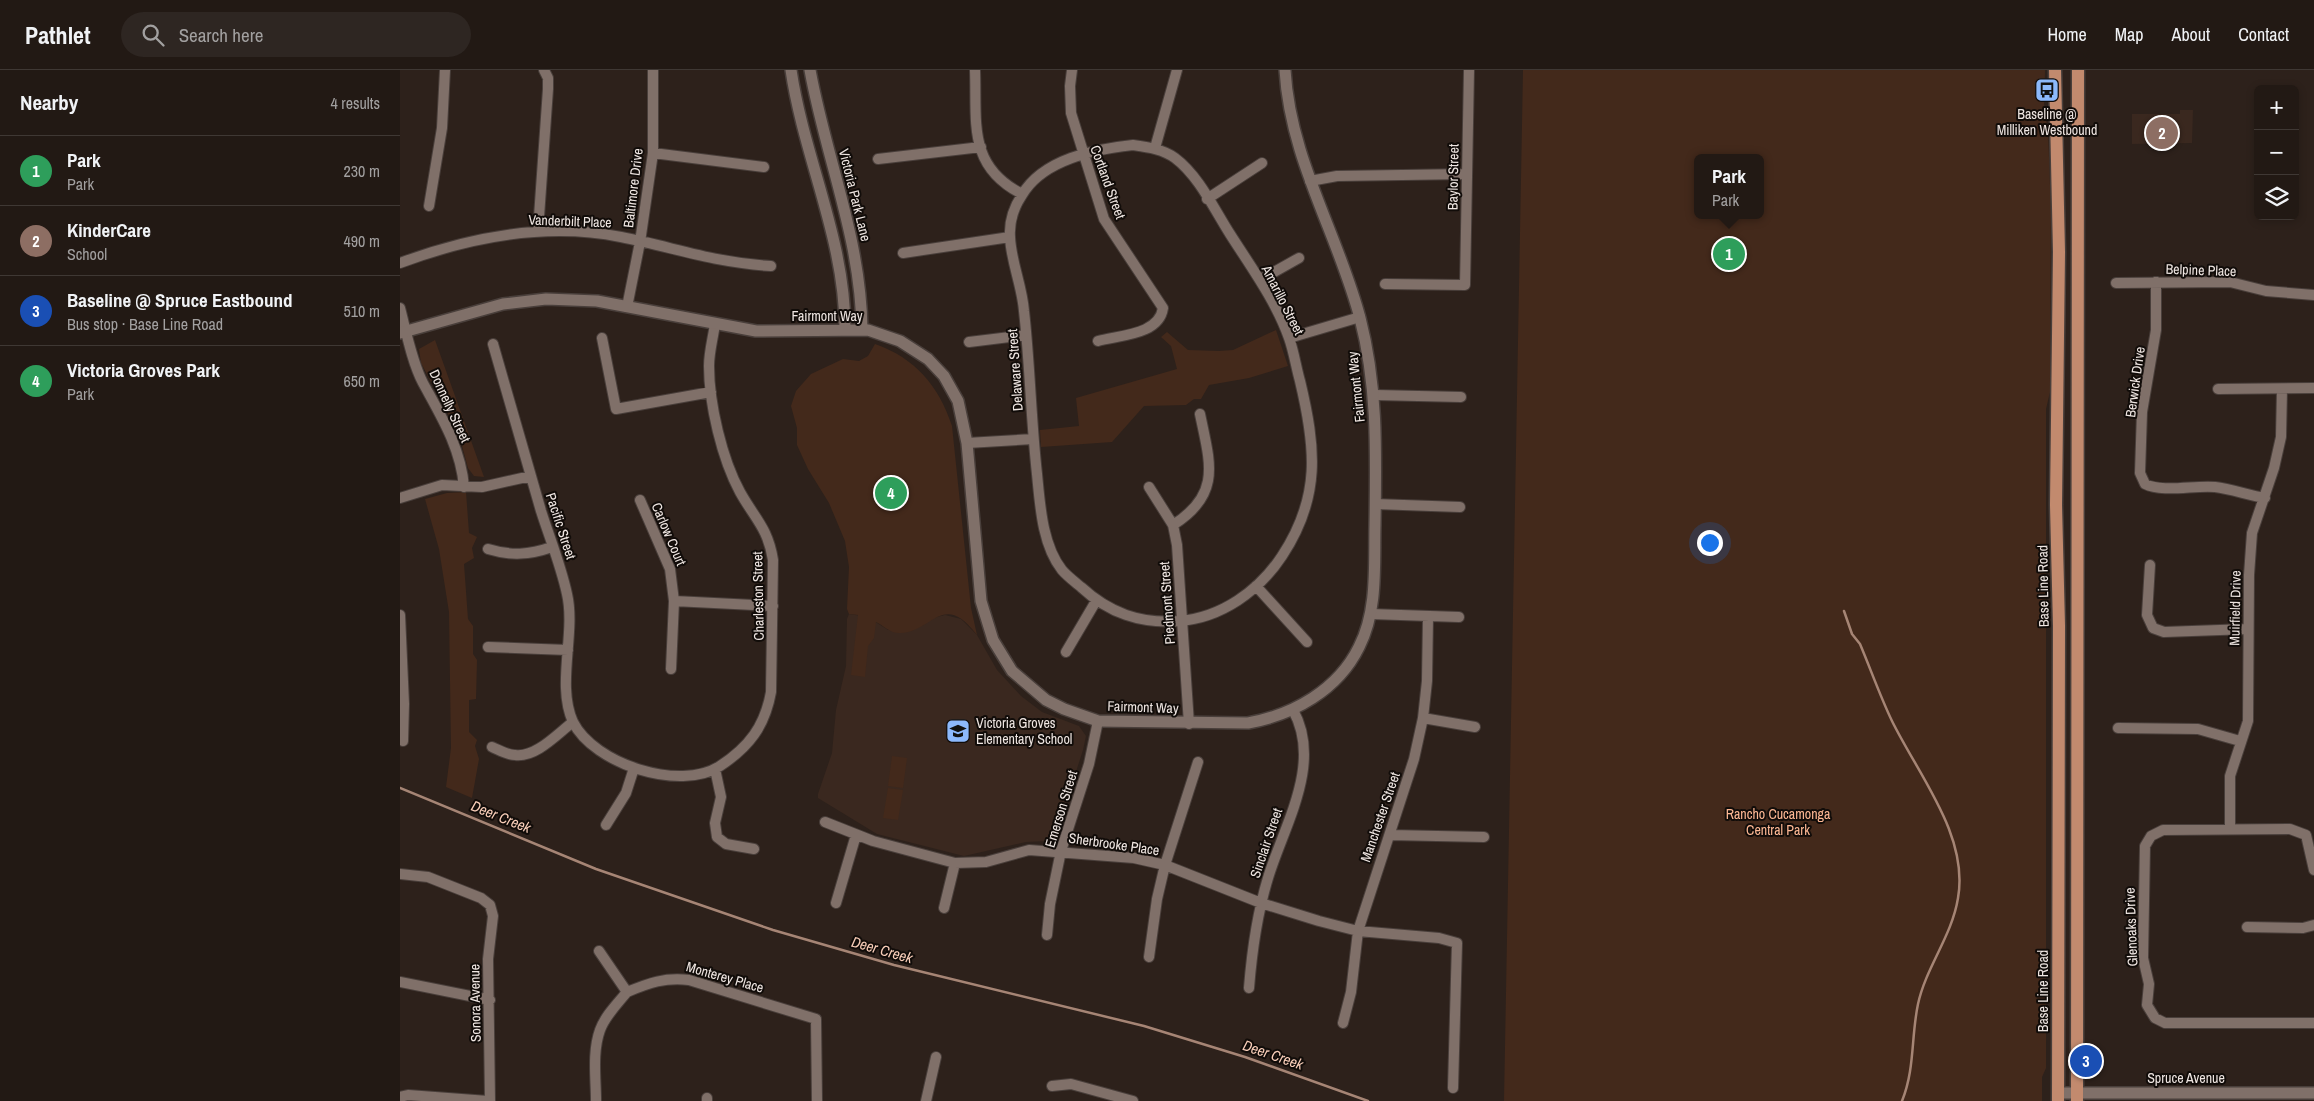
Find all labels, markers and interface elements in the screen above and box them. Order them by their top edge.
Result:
search box [121,12,471,57]
text: Pathlet [25,19,91,51]
icon: search [139,21,167,49]
text: Search here [179,22,264,48]
text: Home [2047,22,2087,47]
text: Map [2115,22,2144,47]
text: About [2172,22,2210,47]
text: Contact [2238,22,2289,47]
bus stop icon: Baseline @ Milliken Westbound [2034,77,2060,103]
map controls [2254,85,2299,220]
button: + [2254,85,2299,130]
text: Nearby [20,88,78,117]
text: 4 results [330,92,380,114]
place label: Baseline @ Milliken Westbound [1997,105,2097,139]
pin: 2 [2146,114,2178,152]
button: − [2254,130,2299,175]
street label: Cortland Street [1086,143,1130,221]
street label: Baylor Street [1443,144,1463,210]
text: Park [67,147,101,173]
street label: Baltimore Drive [619,147,647,229]
street label: Victoria Park Lane [835,147,875,243]
popup [1694,154,1764,219]
text: 1 [32,160,40,182]
text: 230 m [344,160,380,182]
text: Park [1712,163,1746,189]
text: Park [67,173,94,195]
button: layers [2254,175,2299,220]
text: Park [1712,189,1739,211]
street label: Vanderbilt Place [528,211,612,231]
text: KinderCare [67,217,151,243]
text: 2 [32,230,40,252]
text: 490 m [344,230,380,252]
pin: 1 [1713,235,1745,273]
text: School [67,243,107,265]
street label: Belpine Place [2165,260,2237,280]
street label: Amarillo Street [1257,261,1308,338]
text: Baseline @ Spruce Eastbound [67,287,293,313]
text: 3 [32,300,40,322]
text: 510 m [344,300,380,322]
street label: Fairmont Way [791,307,863,325]
text: Bus stop · Base Line Road [67,313,223,335]
street label: Delaware Street [1003,328,1027,412]
street label: Berwick Drive [2121,345,2149,419]
street label: Fairmont Way [1343,350,1369,423]
text: Victoria Groves Park [67,357,220,383]
street label: Donnelly Street [425,367,475,445]
text: 4 [32,370,40,392]
text: 650 m [344,370,380,392]
text: Park [67,383,94,405]
pin: 4 [875,474,907,512]
street label: Pacific Street [542,490,580,562]
street label: Carlow Court [648,500,690,568]
your location [1697,530,1723,556]
street label: Base Line Road [2033,545,2053,627]
street label: Charleston Street [748,551,768,641]
street label: Piedmont Street [1155,561,1179,645]
street label: Muirfield Drive [2225,570,2245,646]
street label: Fairmont Way [1107,697,1179,717]
place label: Victoria Groves Elementary School [976,714,1072,748]
school or university icon: Victoria Groves Elementary School [945,718,971,744]
street label: Emerson Street [1041,768,1081,850]
street label: Manchester Street [1356,770,1404,864]
water label: Deer Creek [468,795,535,838]
park label: Rancho Cucamonga Central Park [1726,805,1831,839]
street label: Sinclair Street [1246,806,1286,880]
street label: Sherbrooke Place [1068,829,1160,859]
street label: Glenoaks Drive [2121,887,2141,967]
water label: Deer Creek [849,931,916,969]
street label: Base Line Road [2034,950,2052,1032]
street label: Monterey Place [684,957,766,997]
street label: Sonora Avenue [465,964,485,1042]
water label: Deer Creek [1240,1034,1307,1075]
pin: 3 [2070,1042,2102,1080]
street label: Spruce Avenue [2147,1069,2225,1087]

